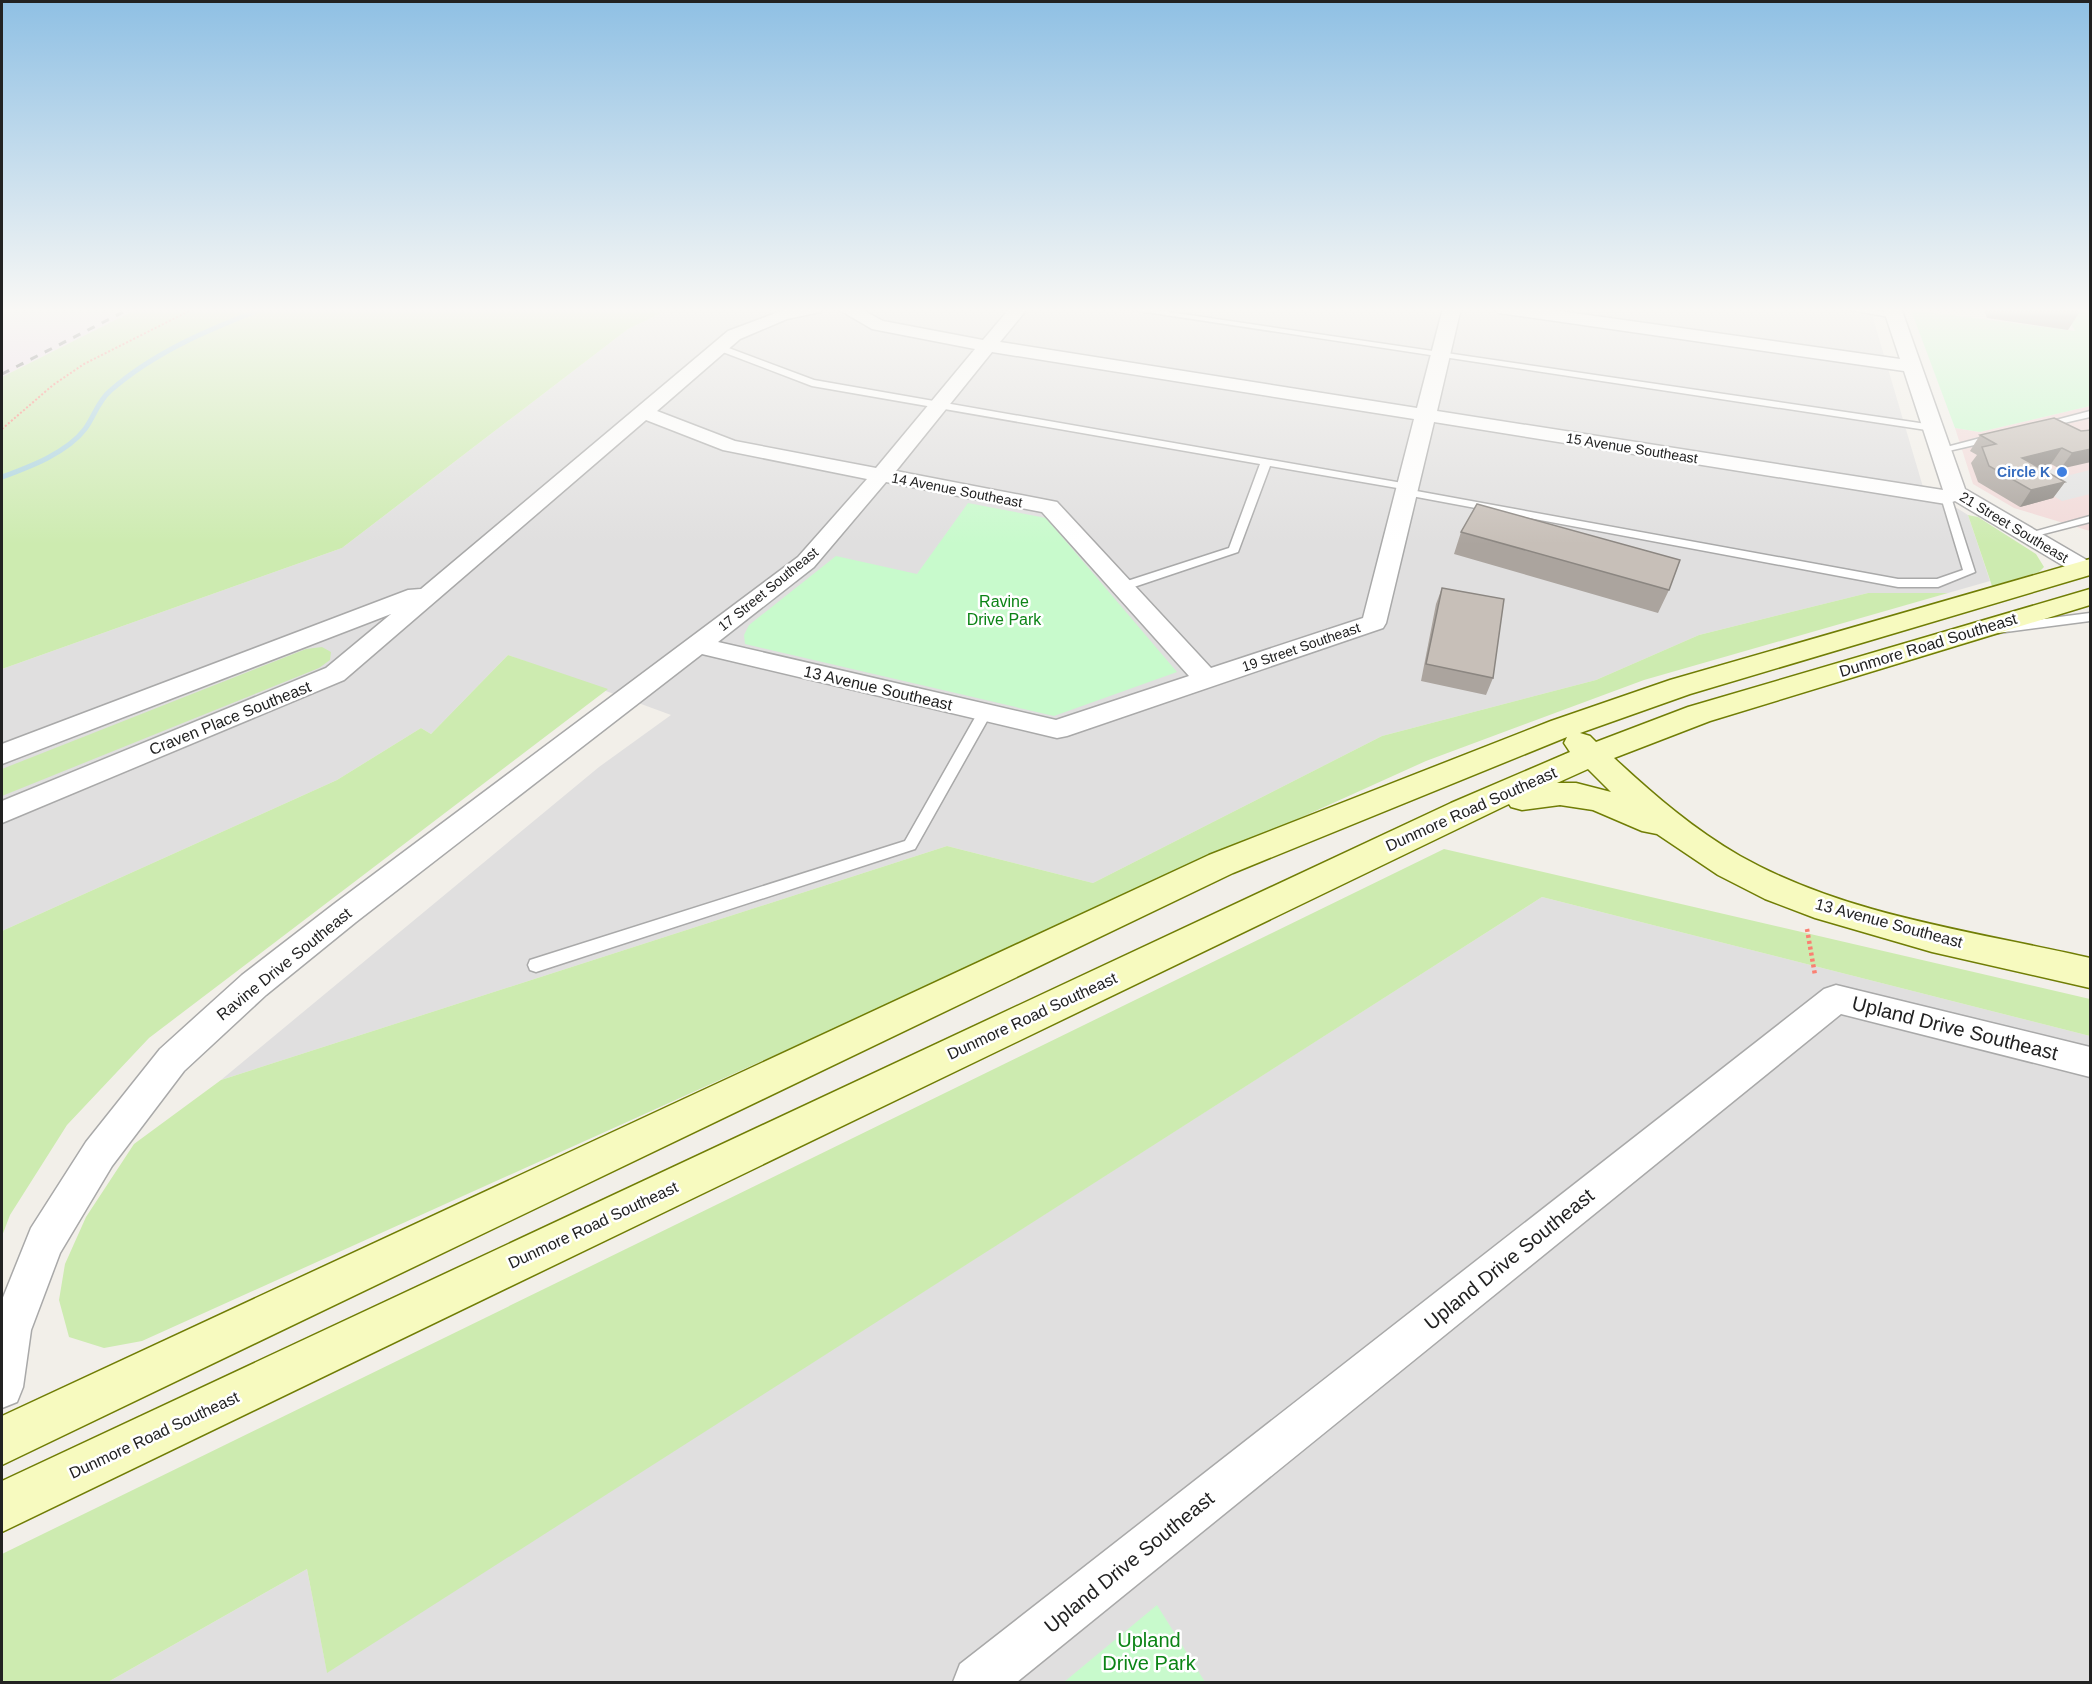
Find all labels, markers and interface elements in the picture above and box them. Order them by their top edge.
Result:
street label: 15 Avenue Southeast [1565,430,1699,466]
place label: Circle K [1997,464,2050,480]
marker: Circle K [2055,465,2069,479]
street label: 14 Avenue Southeast [890,469,1024,511]
street label: 21 Street Southeast [1957,488,2071,566]
street label: 17 Street Southeast [715,544,821,634]
park label: Ravine Drive Park [967,593,1042,628]
street label: Dunmore Road Southeast [1837,610,2019,680]
street label: 19 Street Southeast [1240,619,1362,675]
street label: 13 Avenue Southeast [802,663,954,713]
street label: Craven Place Southeast [147,678,314,758]
street label: Dunmore Road Southeast [1383,763,1559,854]
street label: 13 Avenue Southeast [1813,895,1965,951]
street label: Ravine Drive Southeast [213,904,355,1023]
street label: Dunmore Road Southeast [945,969,1120,1063]
street label: Upland Drive Southeast [1850,992,2061,1064]
street label: Dunmore Road Southeast [506,1178,681,1272]
street label: Upland Drive Southeast [1420,1184,1598,1334]
street label: Dunmore Road Southeast [67,1388,242,1482]
street label: Upland Drive Southeast [1040,1487,1218,1637]
park label: Upland Drive Park [1102,1629,1197,1674]

